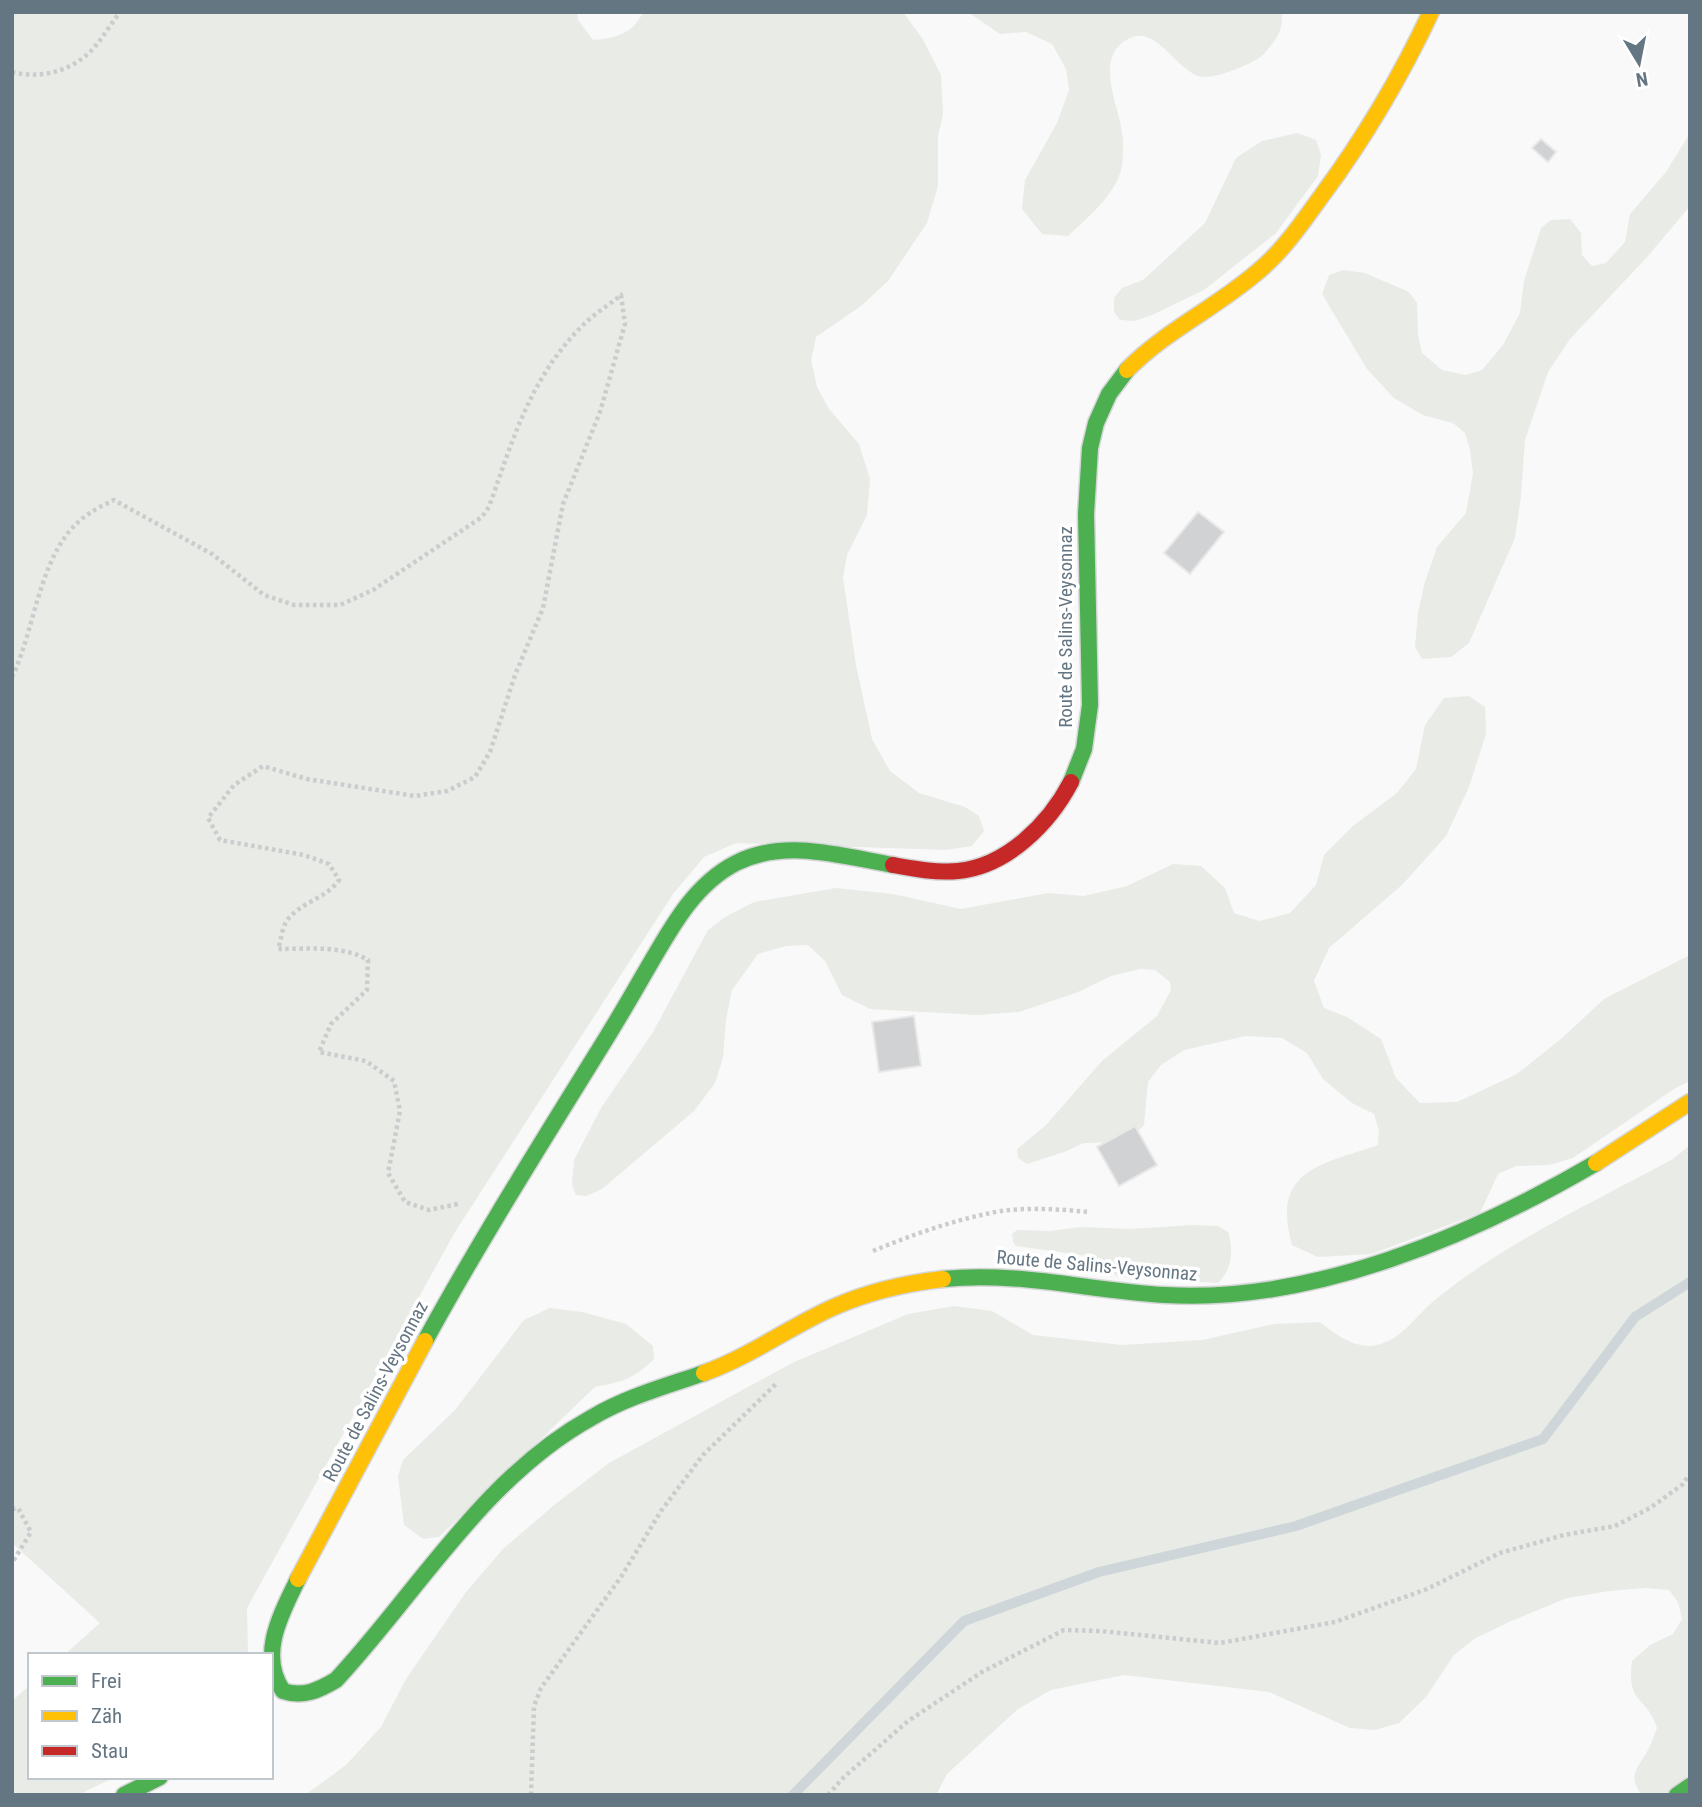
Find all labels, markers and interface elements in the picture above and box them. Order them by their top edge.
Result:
north arrow [1604,28,1674,98]
text: N [1634,67,1650,92]
street label: Route de Salins-Veysonnaz [1054,526,1077,728]
street label: Route de Salins-Veysonnaz [996,1245,1198,1286]
street label: Route de Salins-Veysonnaz [318,1297,433,1486]
legend [28,1653,273,1779]
text: Frei [91,1669,122,1693]
text: Zäh [91,1704,122,1728]
text: Stau [91,1739,128,1763]

